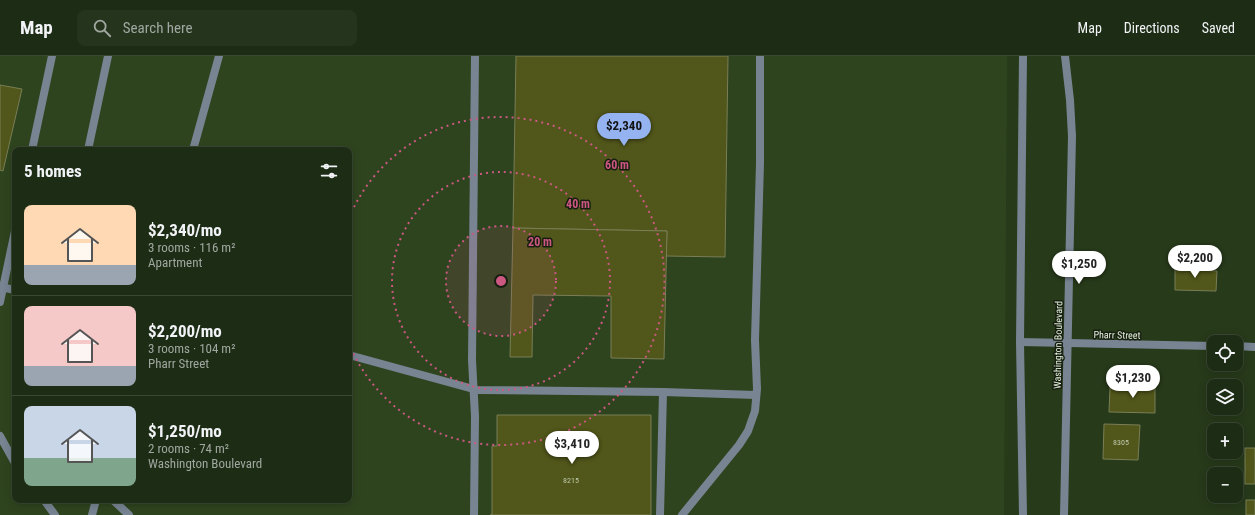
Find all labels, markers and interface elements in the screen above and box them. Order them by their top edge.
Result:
search box [77,10,357,46]
text: Map [20,16,53,39]
icon: search [91,17,113,39]
text: Search here [123,19,193,37]
text: Map [1078,20,1102,36]
text: Directions [1124,20,1180,36]
text: Saved [1202,20,1235,36]
pin: $2,340 [591,113,657,147]
text: $2,340 [606,118,642,133]
text: 60 m [605,158,629,172]
icon: filters [318,160,340,182]
text: 5 homes [24,161,82,181]
text: 40 m [566,197,590,211]
text: $2,340/mo [148,220,222,240]
icon: home [56,221,104,269]
text: 20 m [528,235,552,249]
text: 3 rooms · 116 m² [148,240,235,255]
pin: $2,200 [1162,245,1228,279]
text: $2,200 [1177,250,1213,265]
pin: $1,250 [1046,251,1112,285]
text: Apartment [148,255,202,270]
text: $1,250 [1061,256,1097,271]
centre of rings [494,274,508,288]
street label: Washington Boulevard [1052,301,1064,389]
text: $2,200/mo [148,321,222,341]
icon: home [56,322,104,370]
street label: Pharr Street [1093,329,1141,341]
map controls [1207,335,1243,503]
button: locate [1207,335,1243,371]
text: 3 rooms · 104 m² [148,341,235,356]
text: Pharr Street [148,356,209,371]
pin: $1,230 [1100,365,1166,399]
text: $1,230 [1115,370,1151,385]
button: layers [1207,379,1243,415]
text: $1,250/mo [148,421,222,441]
icon: home [56,422,104,470]
button: + [1207,423,1243,459]
pin: $3,410 [539,431,605,465]
text: $3,410 [554,436,590,451]
house number: 8305 [1113,438,1129,447]
text: 2 rooms · 74 m² [148,441,229,456]
text: Washington Boulevard [148,456,262,471]
button: − [1207,467,1243,503]
house number: 8215 [563,476,579,485]

